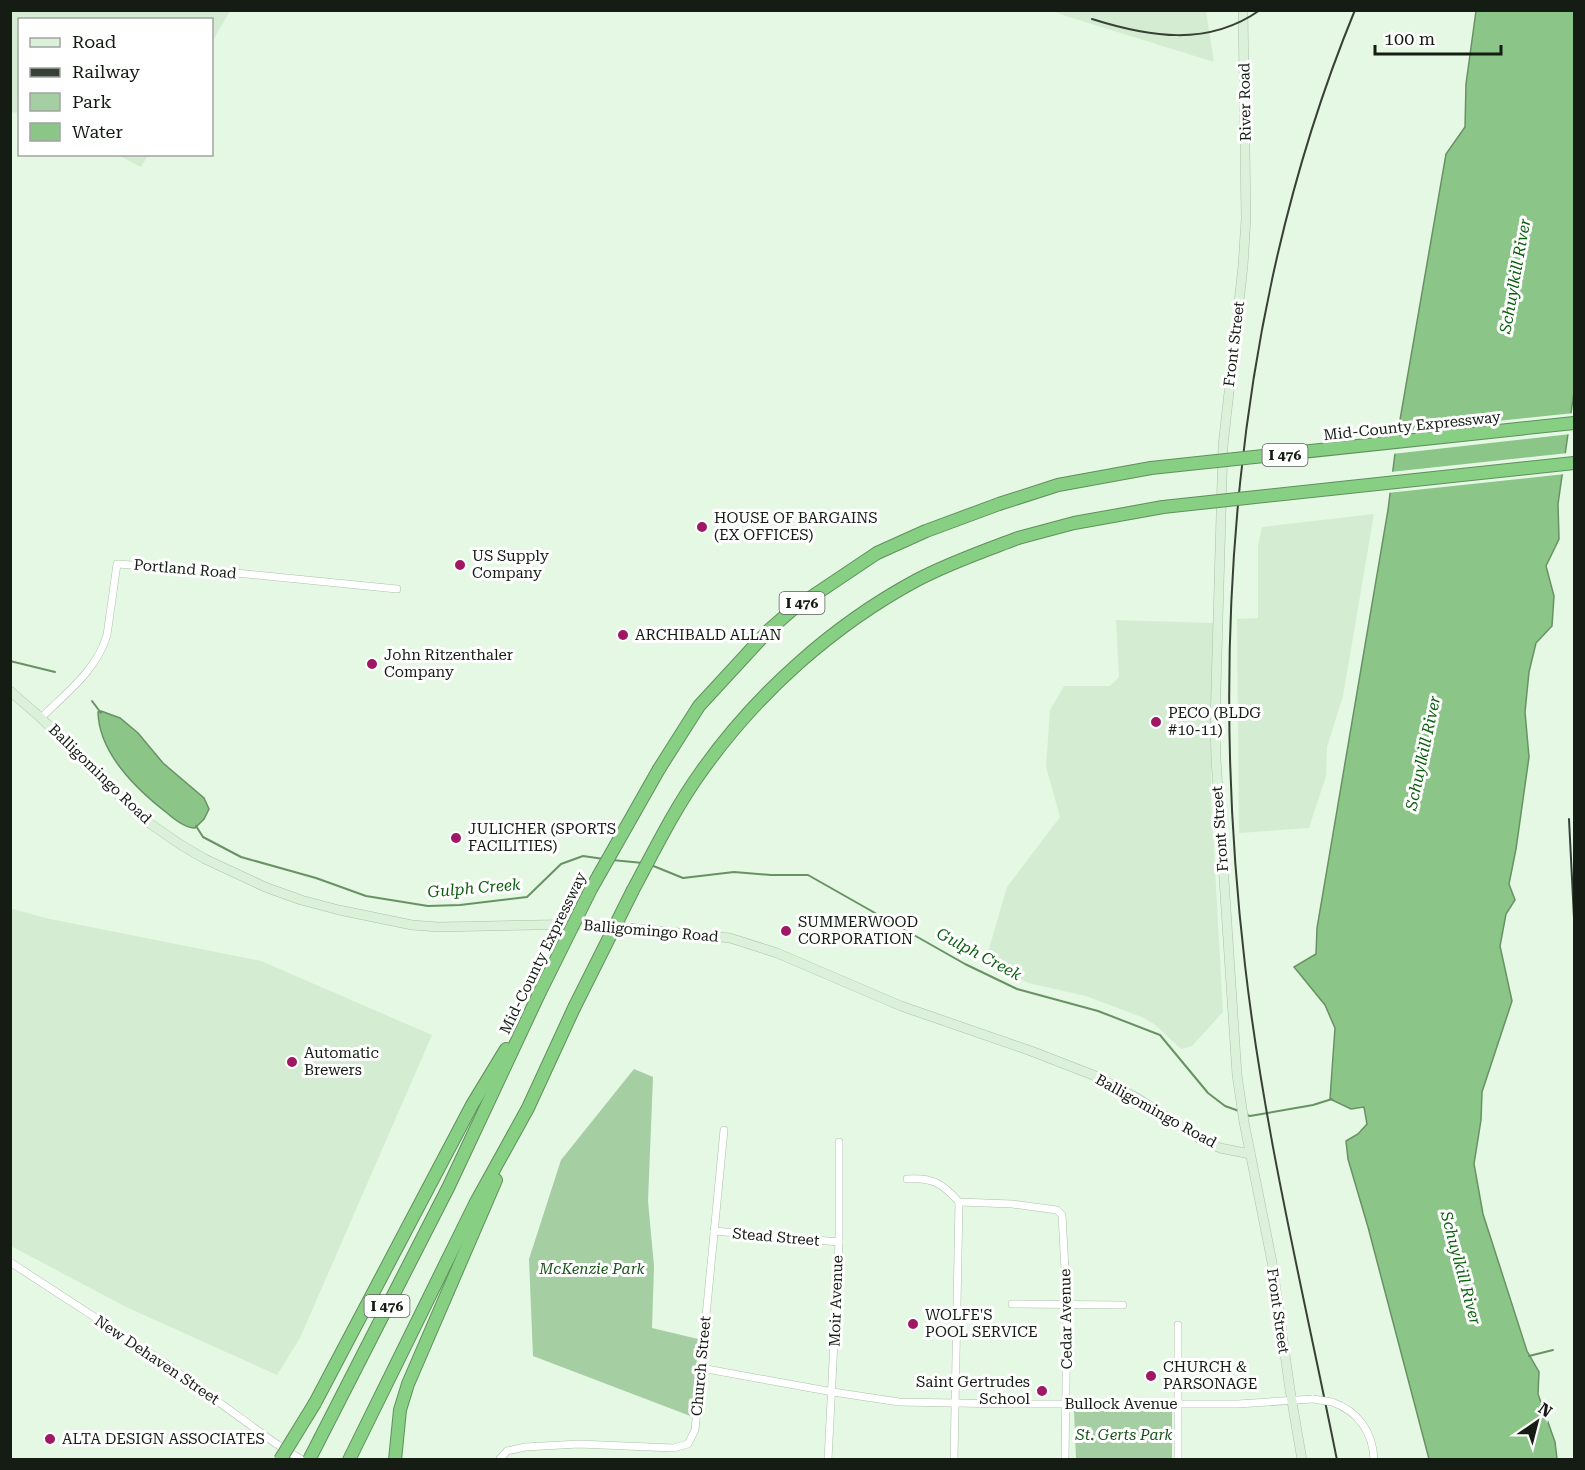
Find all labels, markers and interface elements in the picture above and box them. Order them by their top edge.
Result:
legend [18,18,213,156]
scale bar [1375,18,1501,56]
text: 100 m [1384,28,1435,49]
text: Road [72,31,117,52]
text: Railway [72,61,140,82]
street label: River Road [1235,62,1255,141]
text: Park [72,91,112,112]
text: Water [72,121,123,142]
water label: Schuylkill River [1495,217,1535,336]
street label: Front Street [1220,300,1248,388]
street label: Mid-County Expressway [1323,408,1502,444]
road number: I 476 [1262,444,1308,466]
place label: HOUSE OF BARGAINS (EX OFFICES) [714,509,878,544]
marker: HOUSE OF BARGAINS (EX OFFICES) [695,520,709,534]
place label: US Supply Company [472,547,549,582]
street label: Portland Road [133,556,238,582]
marker: US Supply Company [453,558,467,572]
road number: I 476 [780,592,824,614]
place label: ARCHIBALD ALLAN [635,626,781,644]
marker: ARCHIBALD ALLAN [616,628,630,642]
place label: John Ritzenthaler Company [384,646,513,681]
marker: John Ritzenthaler Company [365,657,379,671]
water label: Schuylkill River [1401,694,1444,813]
place label: PECO (BLDG #10-11) [1168,704,1261,739]
marker: PECO (BLDG #10-11) [1149,715,1163,729]
street label: Balligomingo Road [45,720,155,828]
street label: Front Street [1208,785,1232,873]
place label: JULICHER (SPORTS FACILITIES) [468,820,616,855]
marker: JULICHER (SPORTS FACILITIES) [449,831,463,845]
street label: Mid-County Expressway [496,869,590,1037]
water label: Gulph Creek [427,874,522,902]
place label: SUMMERWOOD CORPORATION [798,913,918,948]
street label: Balligomingo Road [583,916,720,946]
marker: SUMMERWOOD CORPORATION [779,924,793,938]
water label: Gulph Creek [933,924,1025,984]
place label: Automatic Brewers [304,1044,379,1079]
marker: Automatic Brewers [285,1055,299,1069]
street label: Balligomingo Road [1092,1070,1220,1152]
water label: Schuylkill River [1436,1208,1485,1327]
street label: Stead Street [732,1224,821,1250]
street label: Moir Avenue [825,1255,847,1347]
park label: McKenzie Park [538,1260,646,1278]
street label: Front Street [1263,1267,1293,1355]
street label: Cedar Avenue [1056,1269,1076,1369]
road number: I 476 [364,1295,410,1317]
place label: WOLFE'S POOL SERVICE [925,1306,1038,1341]
street label: New Dehaven Street [91,1312,223,1409]
street label: Church Street [688,1315,714,1417]
marker: WOLFE'S POOL SERVICE [906,1317,920,1331]
place label: CHURCH & PARSONAGE [1163,1358,1257,1393]
marker: CHURCH & PARSONAGE [1144,1369,1158,1383]
place label: Saint Gertrudes School [916,1373,1030,1408]
marker: Saint Gertrudes School [1035,1384,1049,1398]
north arrow [1507,1392,1567,1452]
street label: Bullock Avenue [1064,1395,1178,1413]
text: N [1535,1399,1556,1421]
park label: St. Gerts Park [1075,1426,1173,1444]
place label: ALTA DESIGN ASSOCIATES [62,1430,265,1448]
marker: ALTA DESIGN ASSOCIATES [43,1432,57,1446]

